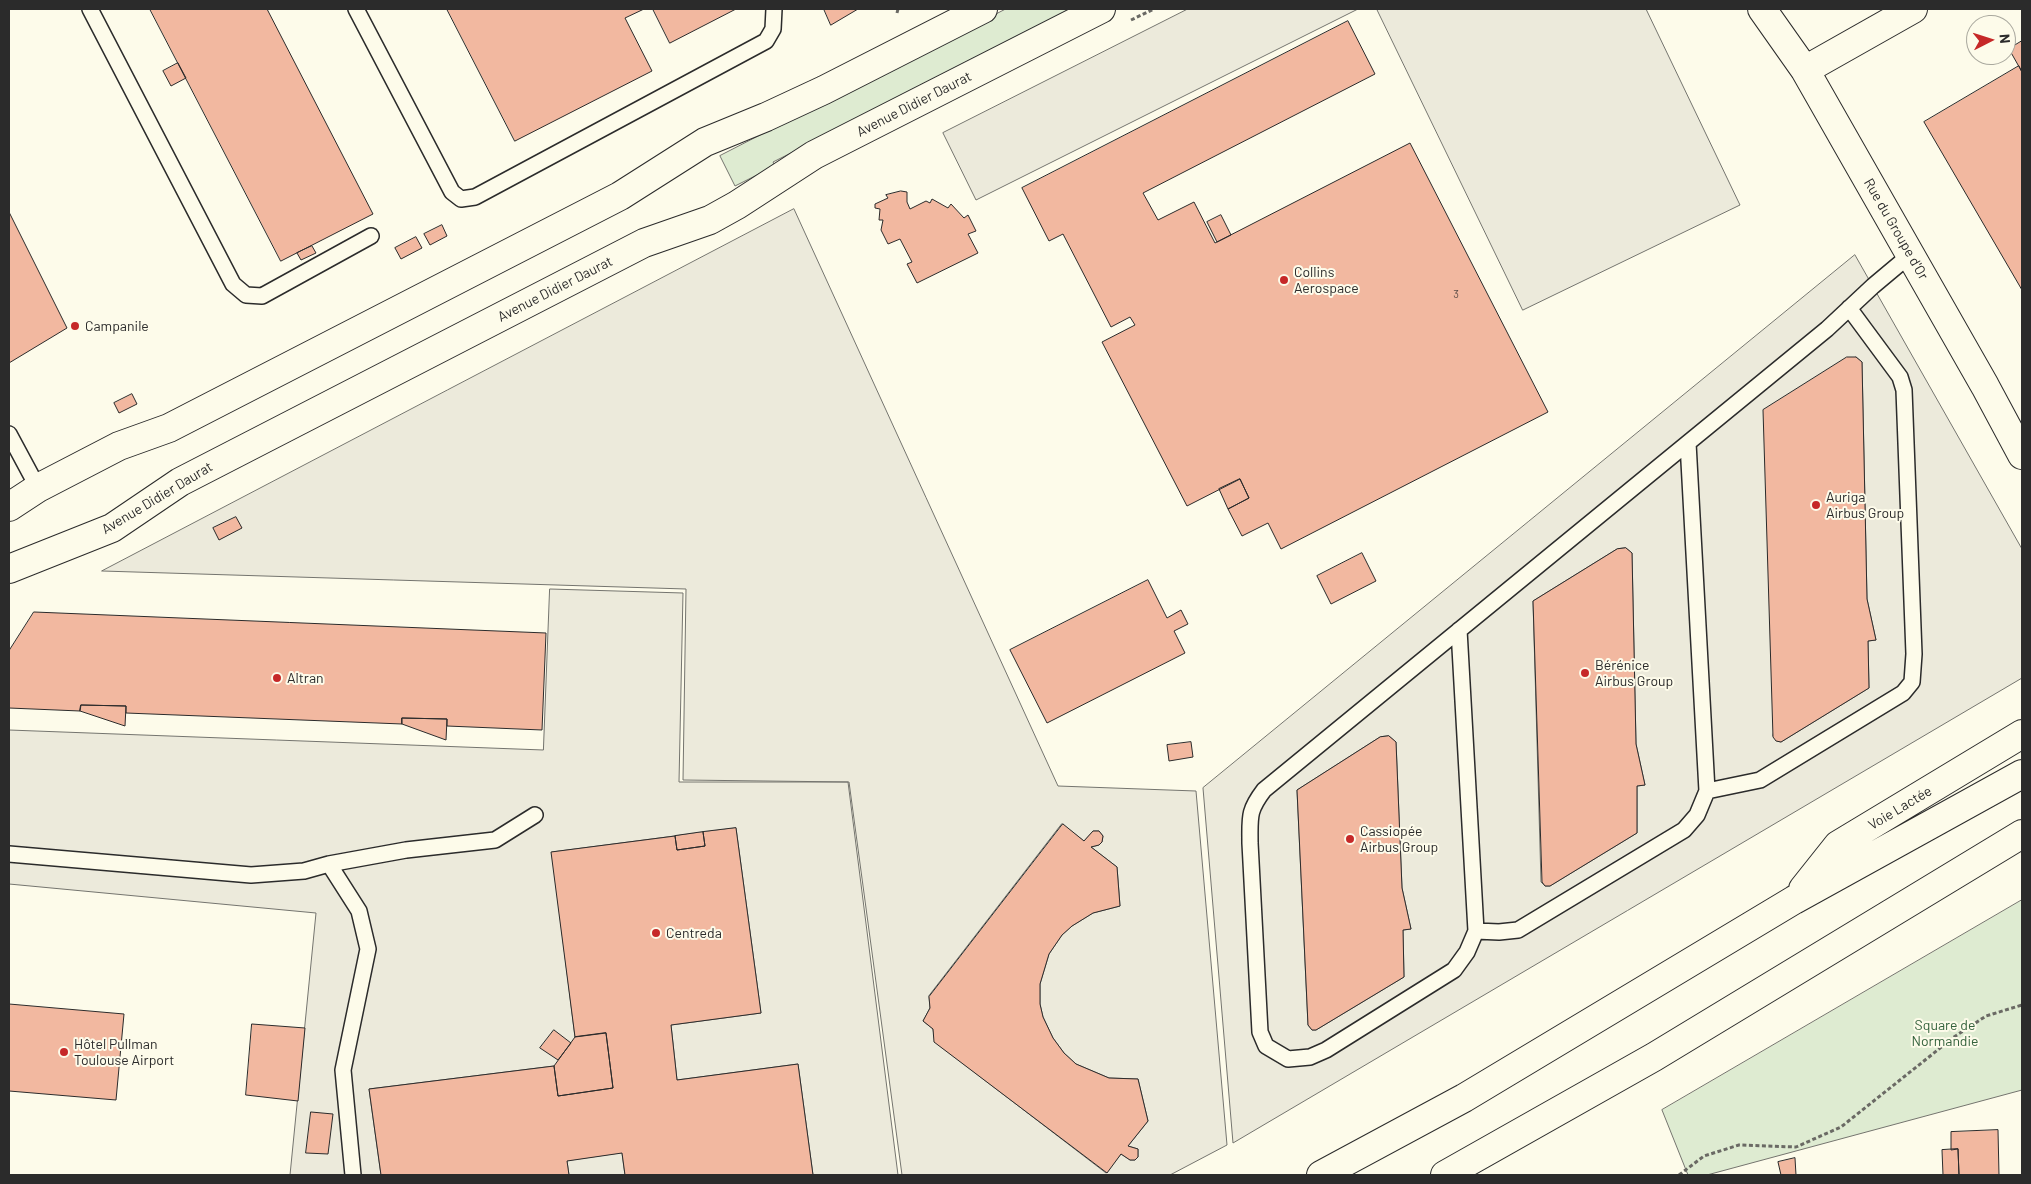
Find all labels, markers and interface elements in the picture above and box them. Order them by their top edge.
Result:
north arrow [1966,15,2016,65]
text: N [1997,33,2014,44]
street label: Avenue Didier Daurat [854,68,974,140]
street label: Rue du Groupe d'Or [1860,175,1932,283]
street label: Avenue Didier Daurat [495,253,615,325]
place label: Collins Aerospace [1294,264,1359,296]
marker: Collins Aerospace [1278,274,1290,286]
house number: 3 [1453,287,1459,301]
place label: Campanile [85,318,149,334]
marker: Campanile [69,320,81,332]
street label: Avenue Didier Daurat [98,458,216,538]
place label: Auriga Airbus Group [1826,489,1904,522]
marker: Auriga Airbus Group [1810,499,1822,511]
place label: Bérénice Airbus Group [1595,657,1673,690]
marker: Bérénice Airbus Group [1579,667,1591,679]
place label: Altran [287,670,324,686]
marker: Altran [271,672,283,684]
street label: Voie Lactée [1865,782,1935,834]
place label: Cassiopée Airbus Group [1360,823,1438,856]
marker: Cassiopée Airbus Group [1344,833,1356,845]
place label: Centreda [666,925,722,941]
marker: Centreda [650,927,662,939]
park label: Square de Normandie [1911,1017,1979,1050]
place label: Hôtel Pullman Toulouse Airport [74,1036,174,1068]
marker: Hôtel Pullman Toulouse Airport [58,1046,70,1058]

